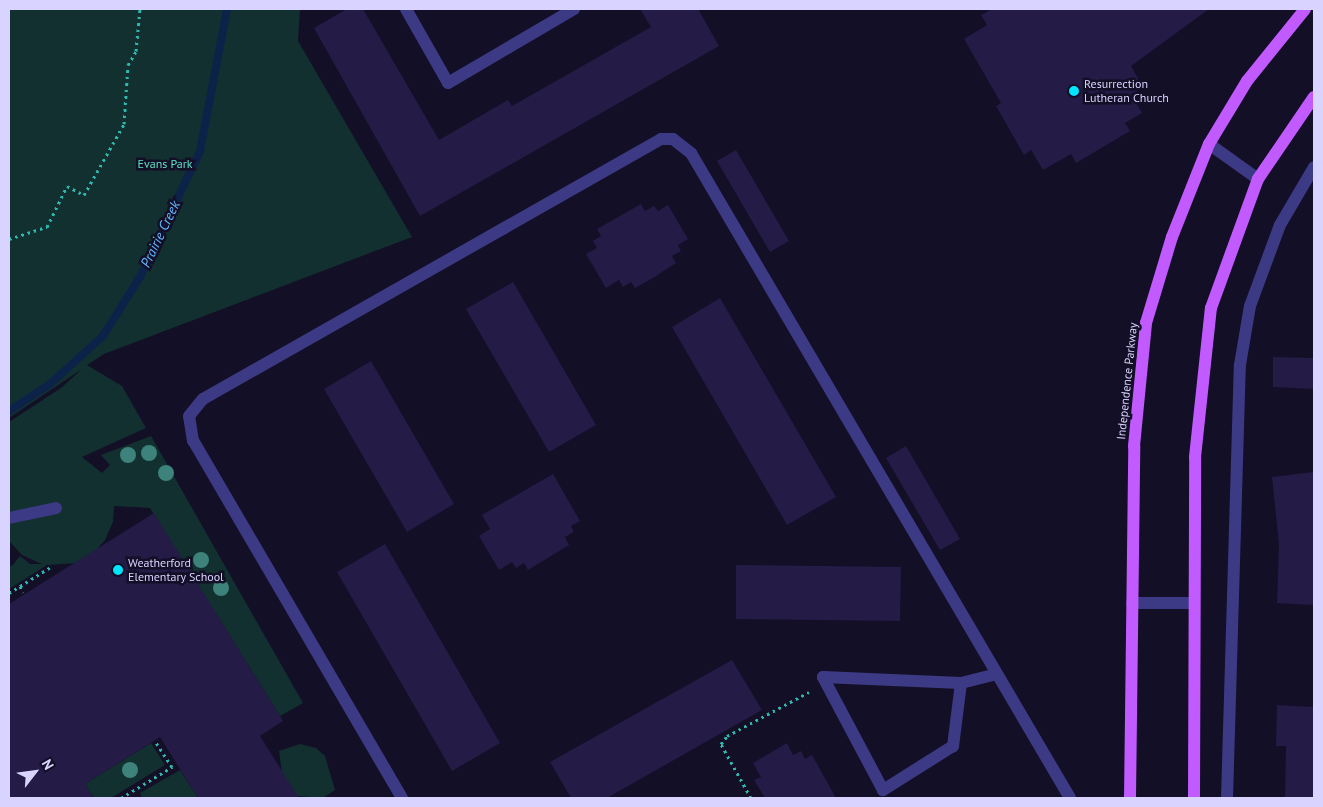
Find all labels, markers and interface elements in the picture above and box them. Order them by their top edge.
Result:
place label: Resurrection Lutheran Church [1084,77,1169,105]
marker: Resurrection Lutheran Church [1068,85,1080,97]
park label: Evans Park [137,157,193,171]
water label: Prairie Creek [137,198,183,270]
street label: Independence Parkway [1114,322,1140,440]
place label: Weatherford Elementary School [128,556,224,584]
marker: Weatherford Elementary School [112,564,124,576]
north arrow [10,747,60,797]
text: N [38,756,58,773]

